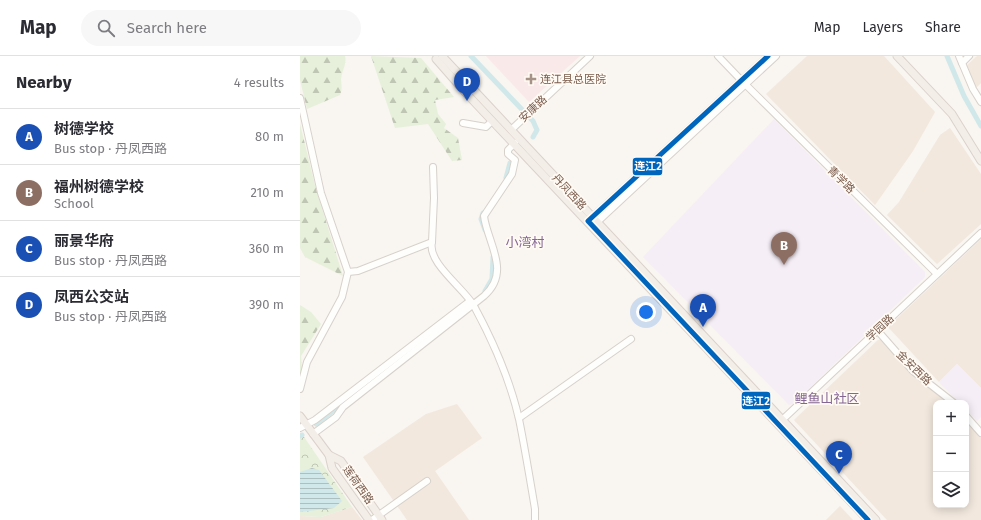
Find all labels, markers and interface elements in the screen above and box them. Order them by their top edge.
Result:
search box [81,10,361,46]
text: Map [20,16,57,39]
icon: search [95,17,117,39]
text: Search here [127,19,207,37]
text: Map [814,19,840,36]
text: Layers [862,19,903,36]
text: Share [925,19,961,36]
pin: D [454,68,480,101]
text: Nearby [16,72,71,93]
marker: 连江县总医院 [525,73,537,85]
place label: 连江县总医院 [540,73,606,86]
text: 4 results [234,75,284,90]
street label: 安康路 [516,93,550,125]
text: 树德学校 [54,120,114,138]
text: A [25,129,33,144]
text: 80 m [255,129,284,144]
text: Bus stop · 丹凤西路 [54,141,167,156]
line badge: 连江2 [632,157,663,176]
text: 连江2 [634,160,662,173]
street label: 青学路 [825,164,857,196]
street label: 丹凤西路 [549,171,589,213]
text: 福州树德学校 [54,178,144,196]
text: B [25,185,33,200]
text: 210 m [250,185,284,200]
text: School [54,196,94,211]
text: 丽景华府 [54,232,114,250]
pin: B [771,232,797,265]
district label: 小湾村 [505,235,545,250]
text: C [25,241,33,256]
text: 360 m [249,241,284,256]
text: Bus stop · 丹凤西路 [54,253,167,268]
text: 凤西公交站 [54,288,129,306]
pin: A [690,294,716,327]
text: D [25,297,33,312]
text: 390 m [249,297,284,312]
your location [636,302,656,322]
text: Bus stop · 丹凤西路 [54,309,167,324]
street label: 学园路 [863,312,897,344]
street label: 金安西路 [894,348,934,388]
line badge: 连江2 [741,391,771,410]
district label: 鲤鱼山社区 [794,391,860,406]
text: 连江2 [742,395,770,408]
map controls [933,400,969,508]
button: + [933,400,969,436]
button: − [933,436,969,472]
pin: C [826,441,852,474]
street label: 莲荷西路 [340,463,376,507]
button: layers [933,472,969,508]

